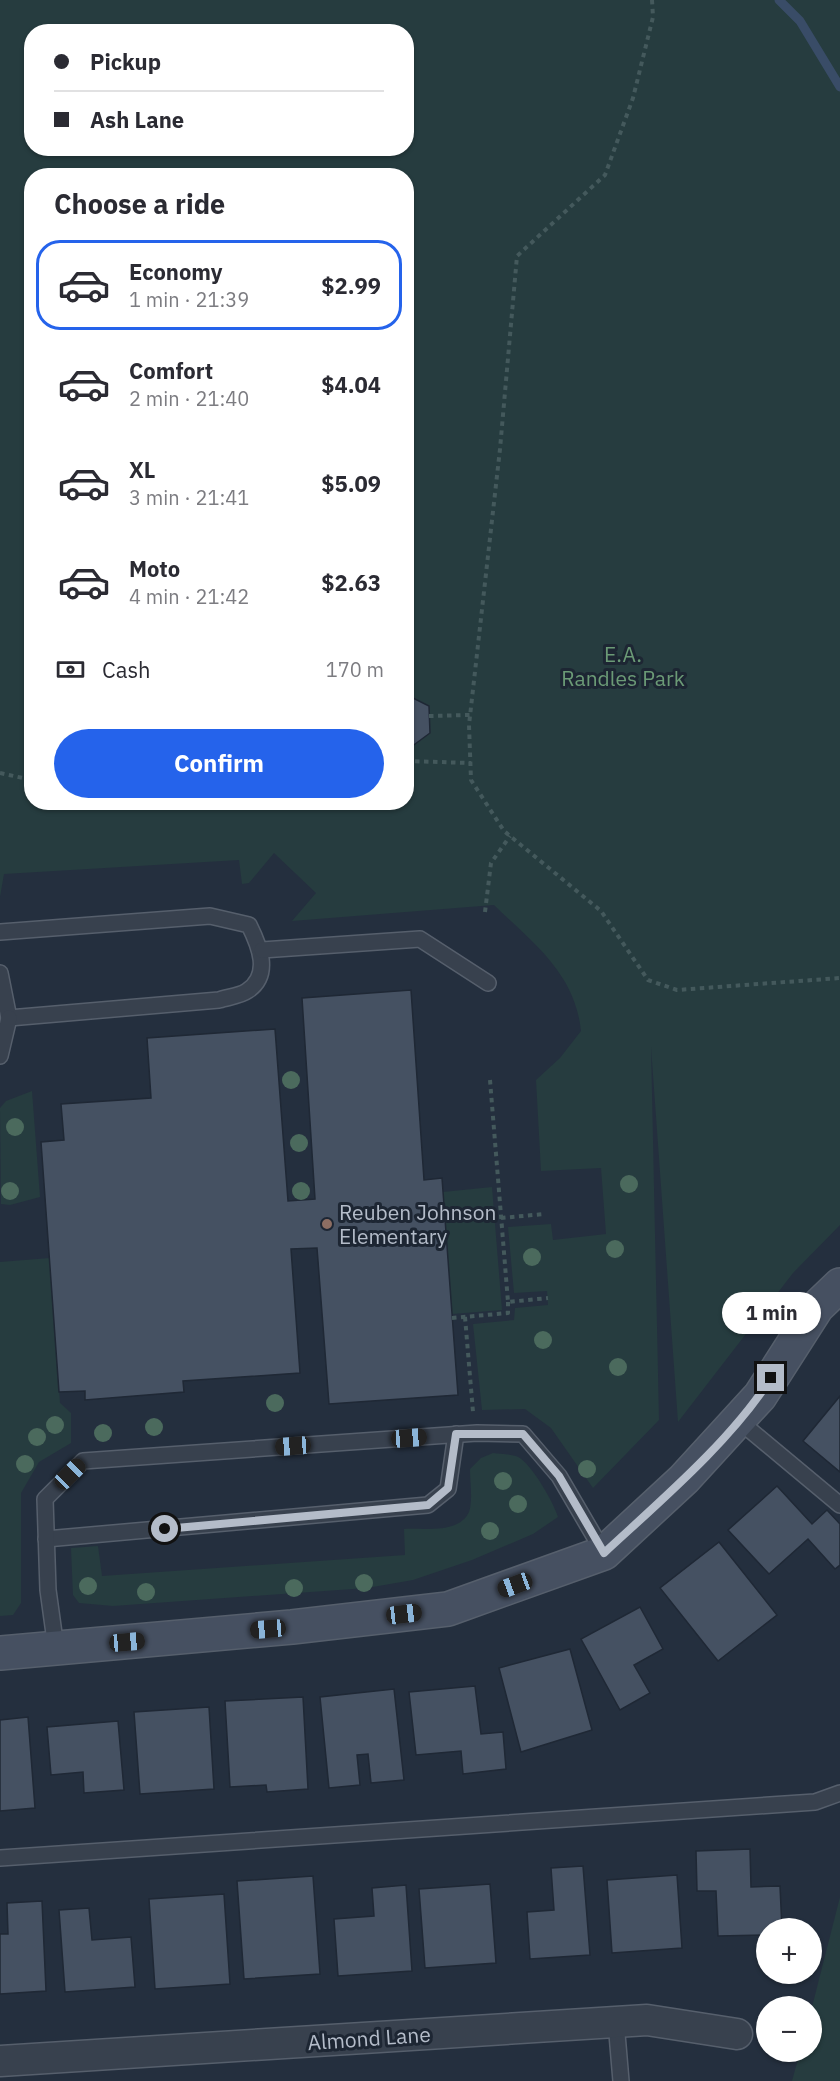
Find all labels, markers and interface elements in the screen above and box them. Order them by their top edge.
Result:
text: Pickup [90,47,161,76]
text: Ash Lane [90,105,184,134]
text: Choose a ride [54,186,225,221]
text: Economy [129,257,223,286]
icon: car [57,258,111,312]
text: $2.99 [321,271,381,300]
text: 1 min · 21:39 [129,286,249,313]
text: Comfort [129,356,213,385]
icon: car [57,357,111,411]
text: $4.04 [321,370,381,399]
text: 2 min · 21:40 [129,385,249,412]
text: XL [129,455,155,484]
icon: car [57,456,111,510]
text: $5.09 [321,469,381,498]
text: 3 min · 21:41 [129,484,249,511]
text: Moto [129,554,180,583]
icon: car [57,555,111,609]
text: $2.63 [321,568,381,597]
text: 4 min · 21:42 [129,583,249,610]
park label: E.A. Randles Park [561,640,685,692]
icon: cash [54,653,87,686]
text: Cash [102,655,151,684]
text: 170 m [326,656,384,683]
button: Confirm [54,729,384,798]
place label: Reuben Johnson Elementary [339,1198,496,1250]
marker: Reuben Johnson Elementary [320,1217,334,1231]
callout: 1 min [722,1291,820,1333]
text: 1 min [745,1299,798,1326]
route end [757,1364,784,1391]
car [390,1428,428,1448]
car [274,1436,312,1456]
car [51,1455,89,1493]
route start [151,1515,178,1542]
car [495,1570,535,1600]
car [385,1603,423,1625]
car [249,1618,287,1640]
car [108,1631,146,1653]
map controls [756,1918,822,2062]
button: + [756,1918,822,1984]
button: − [756,1996,822,2062]
street label: Almond Lane [306,2020,432,2056]

